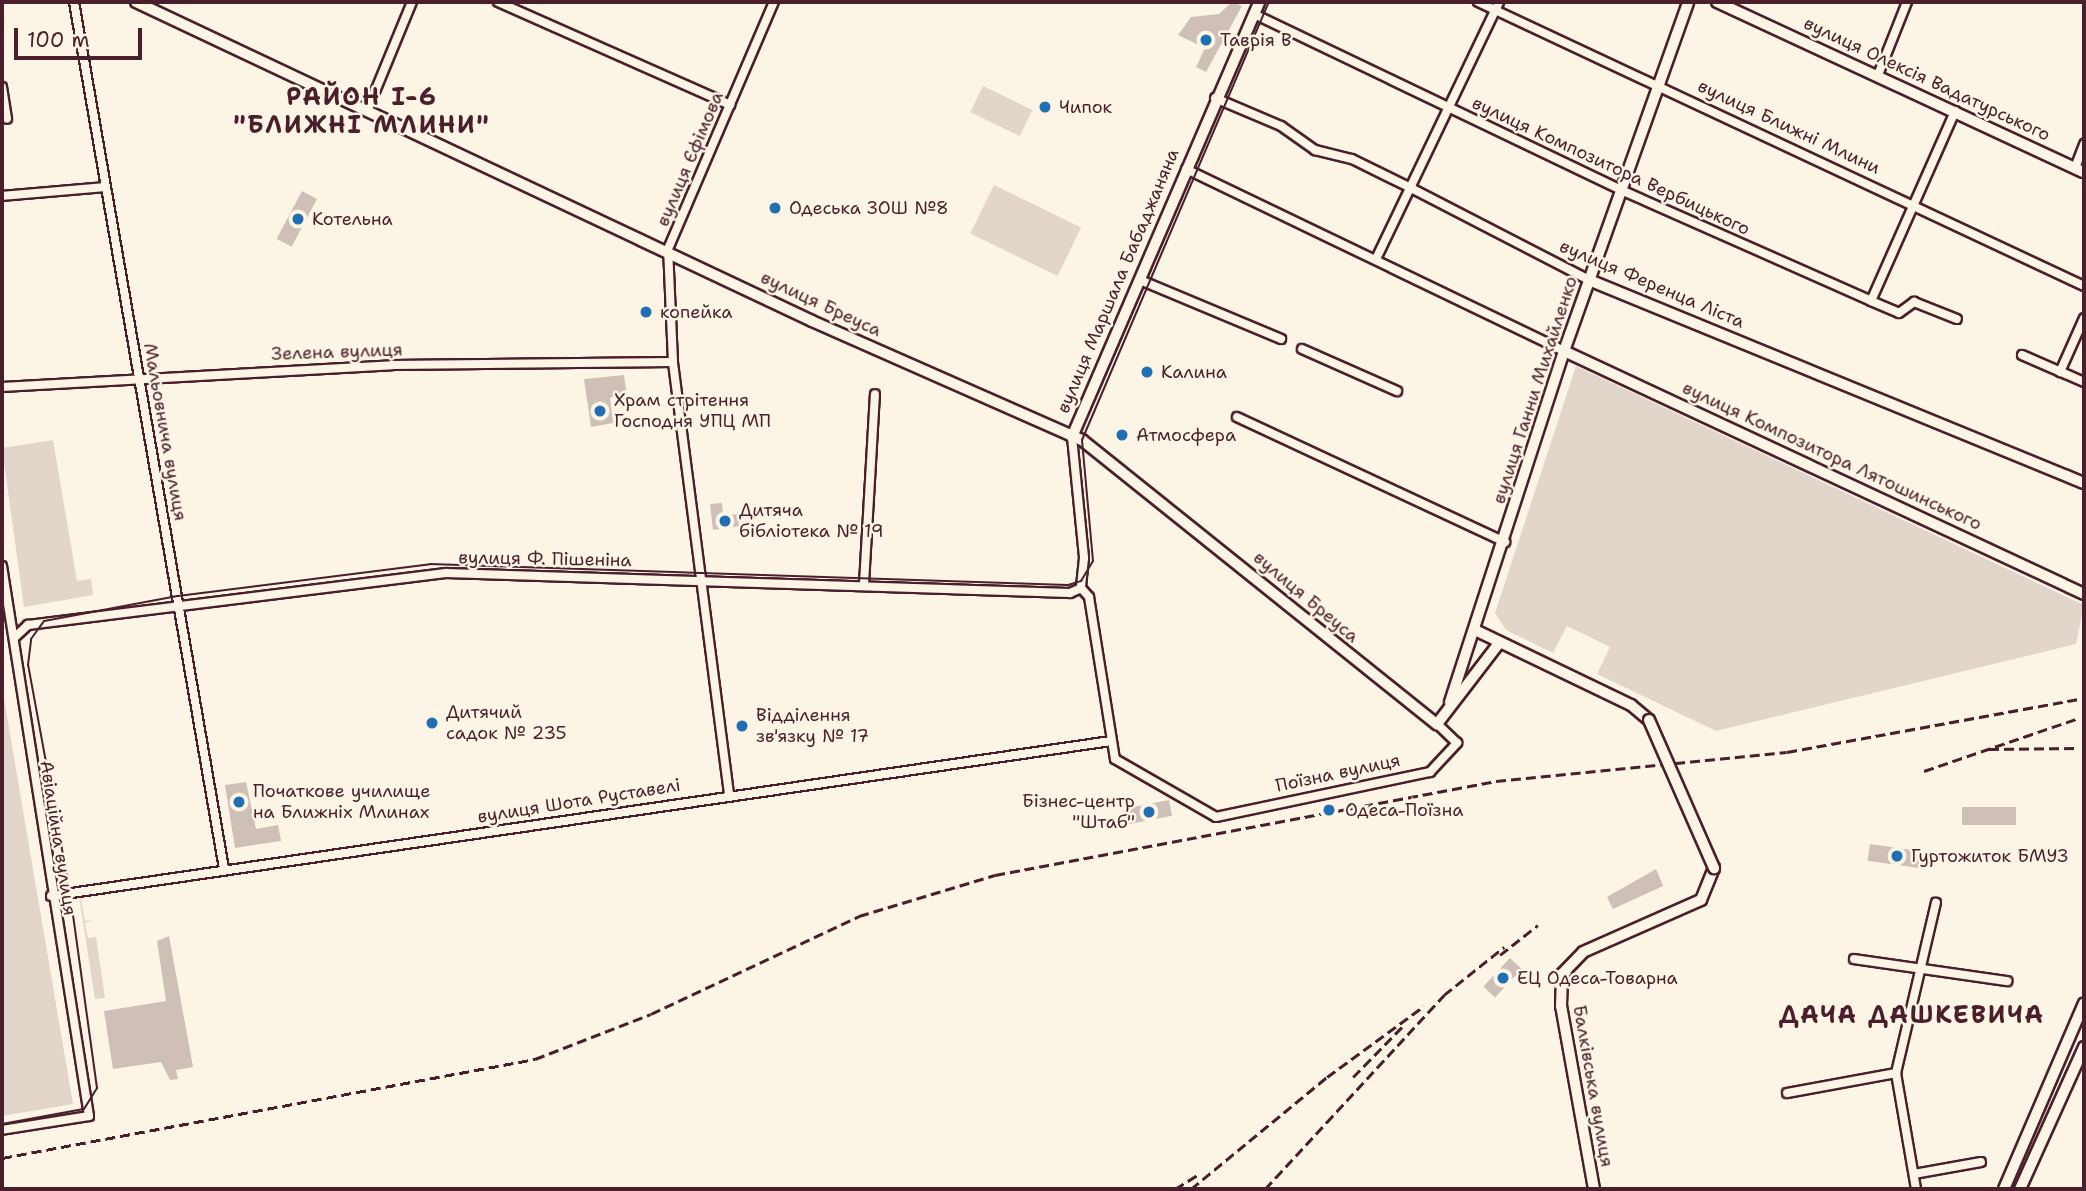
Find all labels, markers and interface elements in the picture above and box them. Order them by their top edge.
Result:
street label: вулиця Олексія Вадатурського [1800,12,2054,146]
scale bar [18,14,145,58]
text: 100 m [27,26,90,54]
place label: Таврія В [1220,29,1292,51]
marker: Таврія В [1198,32,1214,48]
street label: вулиця Ближні Млини [1694,75,1884,179]
district label: РАЙОН І-6 "БЛИЖНІ МЛИНИ" [235,84,489,140]
street label: вулиця Єфімова [652,88,728,230]
street label: вулиця Композитора Вербицького [1469,92,1753,240]
place label: Чипок [1059,96,1112,118]
marker: Чипок [1037,99,1053,115]
street label: вулиця Маршала Бабаджаняна [1052,145,1184,417]
place label: Одеська ЗОШ №8 [789,197,949,219]
marker: Одеська ЗОШ №8 [767,200,783,216]
place label: Котельна [312,208,393,230]
marker: Котельна [290,211,306,227]
street label: вулиця Ференца Ліста [1556,235,1748,333]
street label: вулиця Бреуса [757,267,885,341]
street label: вулиця Ганни Михайленко [1488,273,1582,507]
place label: копейка [660,301,732,323]
marker: копейка [638,304,654,320]
street label: Зелена вулиця [271,339,403,365]
street label: Мальовнича вулиця [139,341,191,523]
place label: Калина [1161,361,1227,383]
marker: Калина [1139,364,1155,380]
street label: вулиця Композитора Лятошинського [1679,377,1985,535]
place label: Храм стрітення Господня УПЦ МП [614,390,771,432]
marker: Храм стрітення Господня УПЦ МП [592,403,608,419]
place label: Атмосфера [1136,424,1236,446]
marker: Атмосфера [1114,427,1130,443]
place label: Дитяча бібліотека № 19 [739,500,884,542]
marker: Дитяча бібліотека № 19 [717,513,733,529]
street label: вулиця Ф. Пішеніна [458,547,632,571]
street label: вулиця Бреуса [1249,547,1363,647]
place label: Дитячий садок № 235 [446,702,566,744]
place label: Відділення зв'язку № 17 [756,705,869,748]
marker: Дитячий садок № 235 [424,715,440,731]
marker: Відділення зв'язку № 17 [734,718,750,734]
street label: Поїзна вулиця [1274,749,1402,797]
street label: Авіаційна вулиця [35,759,81,917]
street label: вулиця Шота Руставелі [476,774,682,828]
place label: Початкове училище на Ближніх Млинах [253,781,430,824]
place label: Бізнес-центр "Штаб" [1022,791,1135,834]
marker: Початкове училище на Ближніх Млинах [231,794,247,810]
place label: Одеса-Поїзна [1345,799,1463,821]
marker: Одеса-Поїзна [1319,800,1339,820]
marker: Бізнес-центр "Штаб" [1141,804,1157,820]
place label: Гуртожиток БМУЗ [1911,845,2068,867]
marker: Гуртожиток БМУЗ [1889,848,1905,864]
place label: ЕЦ Одеса-Товарна [1517,967,1678,989]
marker: ЕЦ Одеса-Товарна [1495,970,1511,986]
district label: ДАЧА ДАШКЕВИЧА [1781,1002,2043,1030]
street label: Балківська вулиця [1568,1003,1618,1169]

